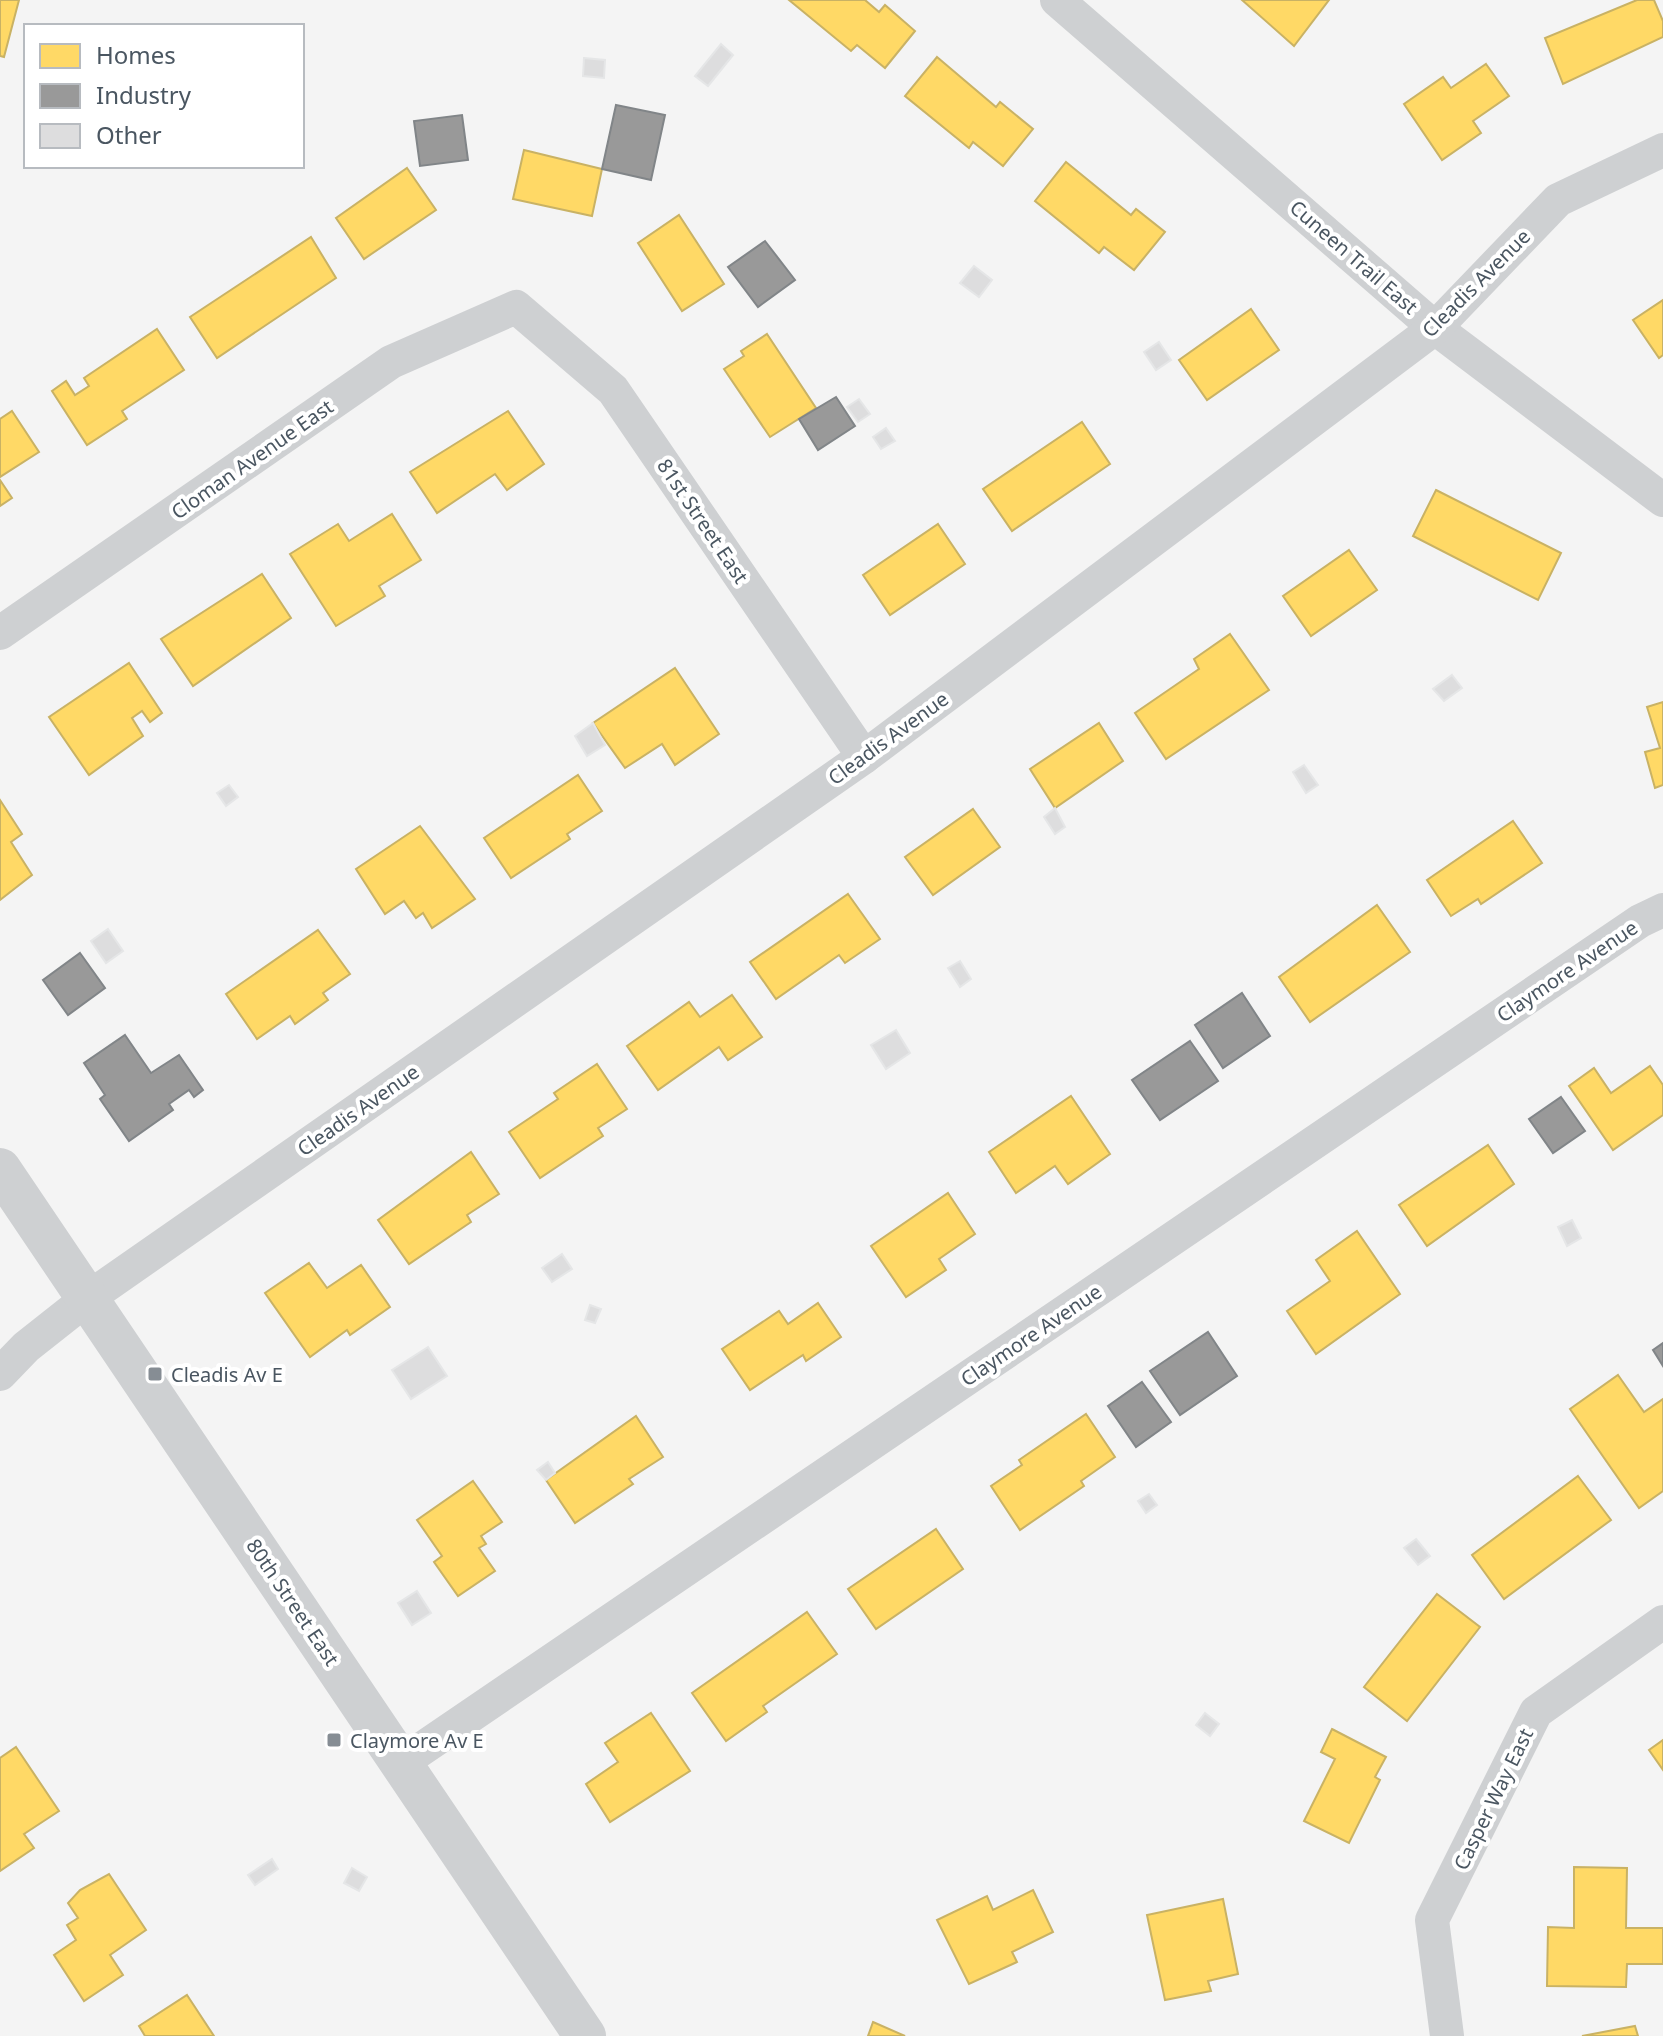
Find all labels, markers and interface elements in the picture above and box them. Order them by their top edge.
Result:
legend [24,24,304,168]
text: Homes [96,38,176,71]
text: Industry [96,78,192,111]
text: Other [96,118,162,151]
street label: Cuneen Trail East [1284,194,1424,320]
street label: Cleadis Avenue [1416,223,1536,343]
street label: Cloman Avenue East [166,393,338,525]
street label: 81st Street East [651,453,755,589]
street label: Cleadis Avenue [822,685,954,791]
street label: Claymore Avenue [1491,914,1643,1028]
street label: Cleadis Avenue [292,1058,424,1162]
street label: Claymore Avenue [955,1278,1107,1392]
place label: Cleadis Av E [171,1361,283,1388]
marker: Cleadis Av E [146,1365,164,1383]
street label: 80th Street East [240,1533,346,1671]
street label: Casper Way East [1447,1724,1539,1874]
place label: Claymore Av E [350,1727,484,1754]
marker: Claymore Av E [325,1731,343,1749]

